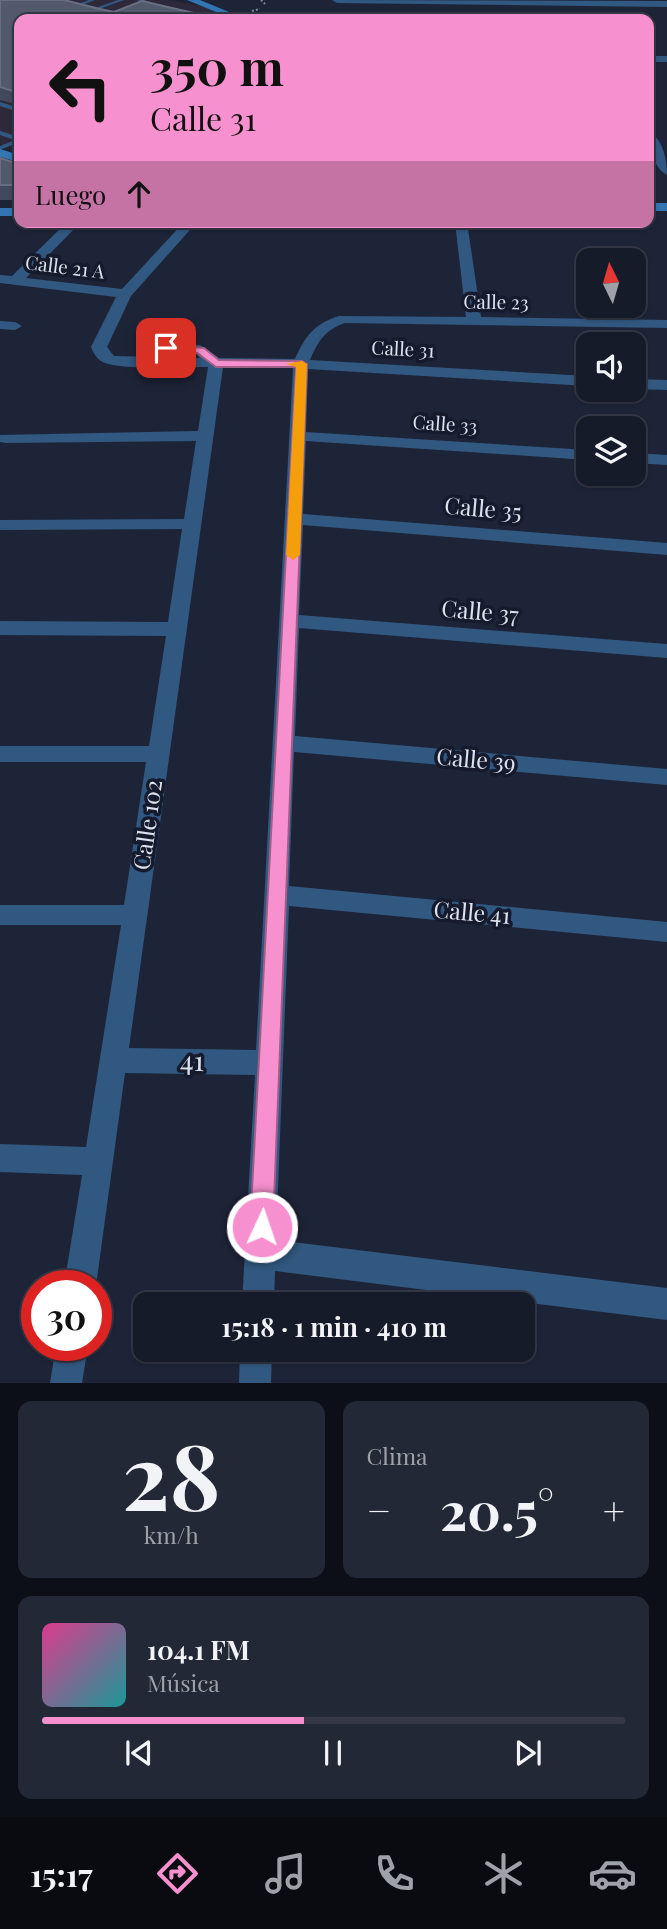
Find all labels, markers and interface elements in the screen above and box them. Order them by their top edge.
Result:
text: 350 m [150,33,284,98]
icon: left [35,42,126,133]
text: Calle 31 [150,96,256,139]
icon: ahead [120,175,158,213]
text: Luego [35,177,106,212]
street label: Calle 21 A [24,248,107,284]
north arrow [576,248,646,318]
map controls [576,248,646,486]
street label: Calle 23 [463,287,529,315]
pin [136,318,196,378]
icon: arrive [147,329,185,367]
button: sound [576,332,646,402]
street label: Calle 31 [371,333,435,363]
street label: Calle 33 [412,408,478,438]
button: layers [576,416,646,486]
street label: Calle 35 [443,489,523,526]
street label: Calle 37 [440,592,521,629]
street label: Calle 39 [435,740,517,777]
street label: Calle 102 [125,778,168,872]
street label: Calle 41 [432,893,512,930]
street label: 41 [180,1041,204,1078]
position arrow [225,1190,299,1264]
speed limit sign: 30 [21,1270,112,1361]
text: 15:18 · 1 min · 410 m [221,1309,447,1344]
text: 28 [122,1413,221,1534]
text: Clima [367,1440,428,1471]
text: 20.5° [440,1475,554,1544]
text: − [367,1484,391,1535]
text: + [603,1484,625,1535]
text: km/h [144,1519,199,1550]
text: 104.1 FM [147,1632,250,1667]
text: Música [147,1667,220,1698]
icon: previous [120,1734,158,1772]
icon: pause [314,1734,352,1772]
icon: next [509,1734,547,1772]
icon: directions [153,1849,202,1898]
icon: music [261,1849,310,1898]
icon: phone [370,1849,419,1898]
icon: climate [479,1849,528,1898]
icon: car [588,1849,637,1898]
text: 15:17 [30,1852,93,1895]

